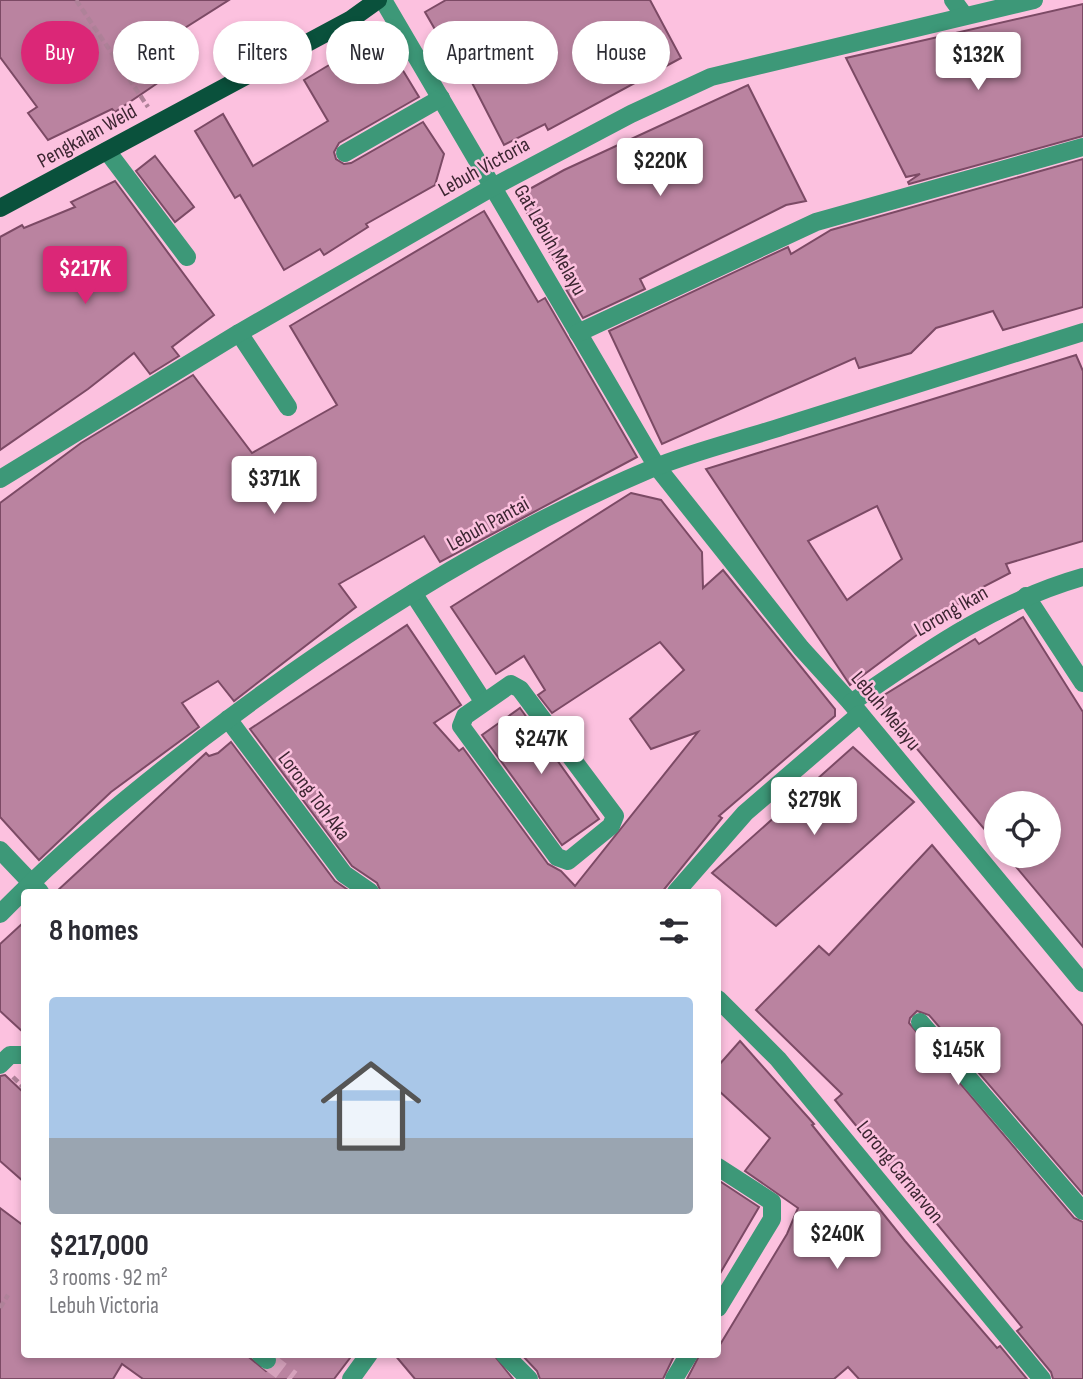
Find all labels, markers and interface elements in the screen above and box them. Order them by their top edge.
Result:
chip: Buy [21,21,99,84]
chip: Rent [113,21,199,84]
chip: Filters [213,21,312,84]
chip: New [326,21,409,84]
chip: Apartment [423,21,558,84]
chip: House [572,21,670,84]
pin: $132K [929,32,1027,92]
text: $132K [952,41,1004,69]
street label: Pengkalan Weld [33,99,141,173]
street label: Lebuh Victoria [434,132,534,202]
pin: $220K [611,138,709,198]
text: $220K [633,147,687,175]
street label: Gat Lebuh Melayu [508,180,592,300]
pin: $217K [36,246,134,306]
text: $217K [59,255,111,283]
pin: $371K [225,456,323,516]
text: $371K [248,465,300,493]
street label: Lebuh Pantai [443,491,533,557]
street label: Lorong Ikan [910,580,992,642]
street label: Lebuh Melayu [846,666,926,756]
pin: $247K [492,716,590,776]
text: $247K [514,725,568,753]
street label: Lorong Toh Aka [272,747,356,845]
pin: $279K [765,778,863,837]
text: $279K [787,786,841,814]
map controls [984,791,1061,868]
button: locate [984,791,1061,868]
icon: filters [655,912,693,950]
text: 8 homes [49,913,138,949]
pin: $145K [909,1028,1007,1087]
text: $145K [931,1036,985,1064]
icon: home [308,1043,434,1169]
street label: Lorong Carnarvon [851,1116,949,1228]
pin: $240K [788,1212,886,1271]
text: $240K [810,1220,864,1248]
text: $217,000 [49,1228,149,1264]
text: 3 rooms · 92 m² [49,1264,168,1292]
text: Lebuh Victoria [49,1292,159,1320]

